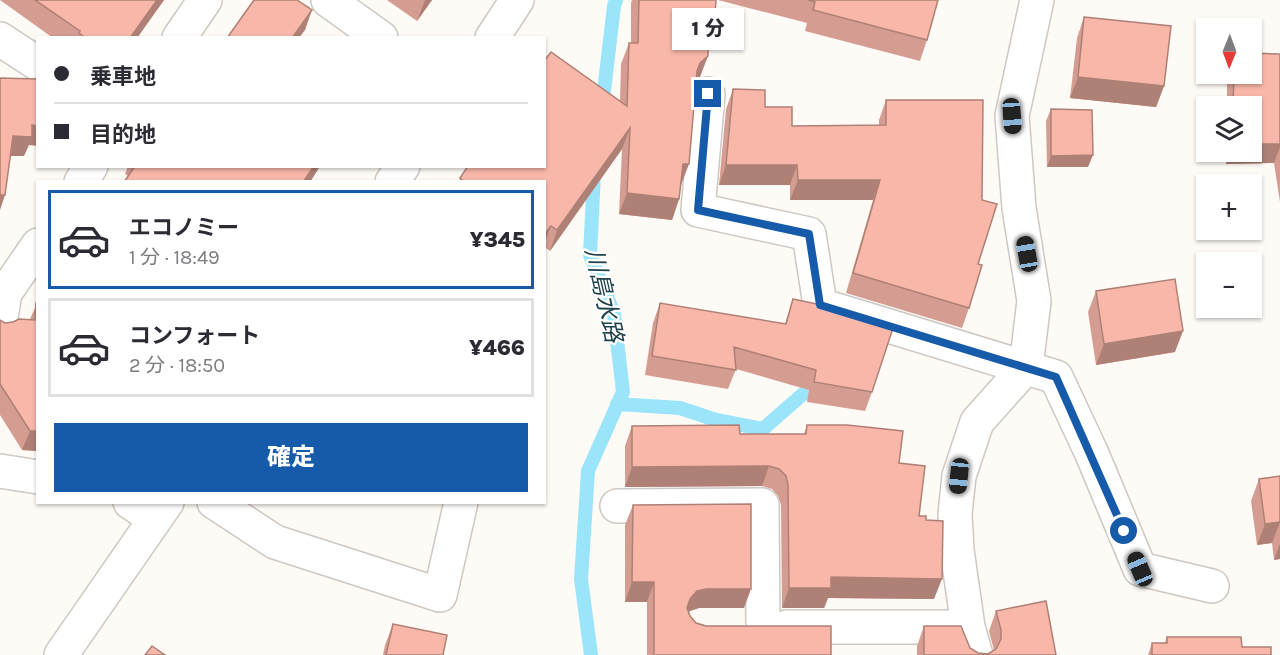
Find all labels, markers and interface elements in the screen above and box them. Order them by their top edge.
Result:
callout: 1 分 [672,7,744,49]
text: 1 分 [691,17,725,40]
north arrow [1196,18,1262,84]
map controls [1196,18,1262,318]
text: 乗車地 [90,64,156,90]
route end [694,80,721,107]
button: layers [1196,96,1262,162]
car [1002,97,1022,135]
text: 目的地 [90,122,156,148]
button: + [1196,174,1262,240]
icon: car [57,213,111,267]
text: エコノミー [129,215,239,241]
text: ¥345 [470,227,525,253]
car [1015,235,1039,273]
water label: 川島水路 [580,245,629,347]
text: 1 分 · 18:49 [129,246,220,269]
button: − [1196,252,1262,318]
icon: car [57,321,111,375]
text: コンフォート [129,323,260,349]
text: ¥466 [469,335,525,361]
text: 2 分 · 18:50 [129,354,225,377]
button: 確定 [54,423,528,492]
car [948,457,970,495]
route start [1110,517,1137,544]
car [1125,549,1155,589]

